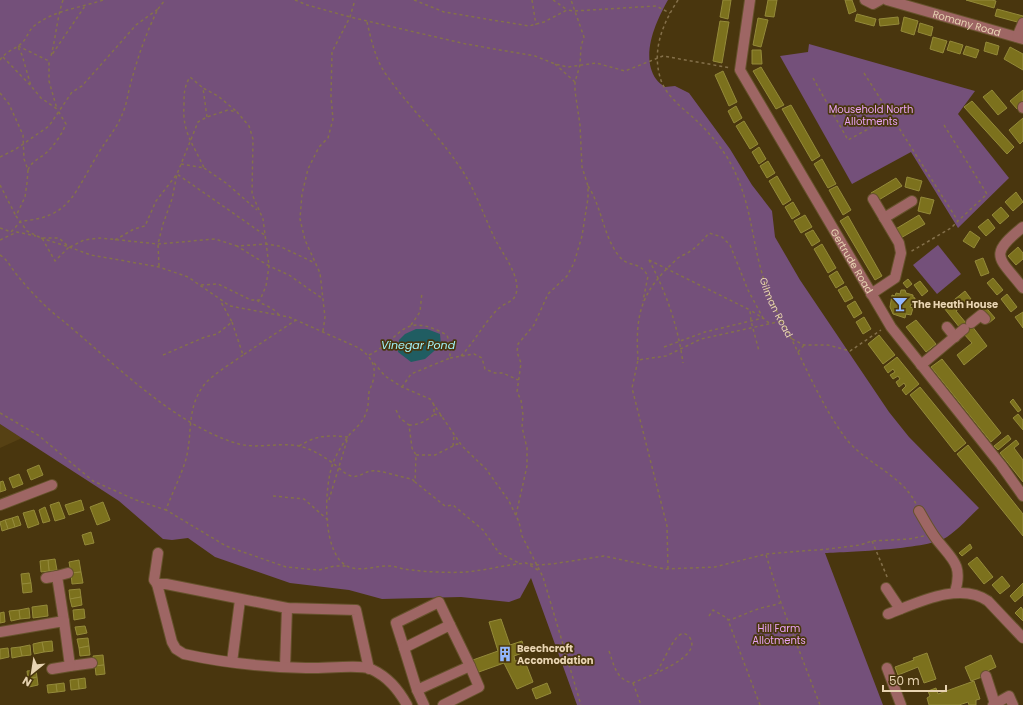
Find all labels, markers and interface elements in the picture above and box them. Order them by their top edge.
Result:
street label: Romany Road [931,6,1003,40]
park label: Mousehold North Allotments [829,102,913,129]
street label: Gertrude Road [827,225,877,296]
street label: Gilman Road [756,275,797,340]
bar icon: The Heath House [891,295,909,313]
place label: The Heath House [912,297,998,312]
water label: Vinegar Pond [381,337,456,353]
park label: Hill Farm Allotments [752,621,806,648]
place label: Beechcroft Accomodation [517,641,594,668]
building icon: Beechcroft Accomodation [496,645,514,663]
north arrow [12,653,52,693]
scale bar [883,667,946,693]
text: 50 m [889,672,920,689]
text: N [19,673,35,691]

